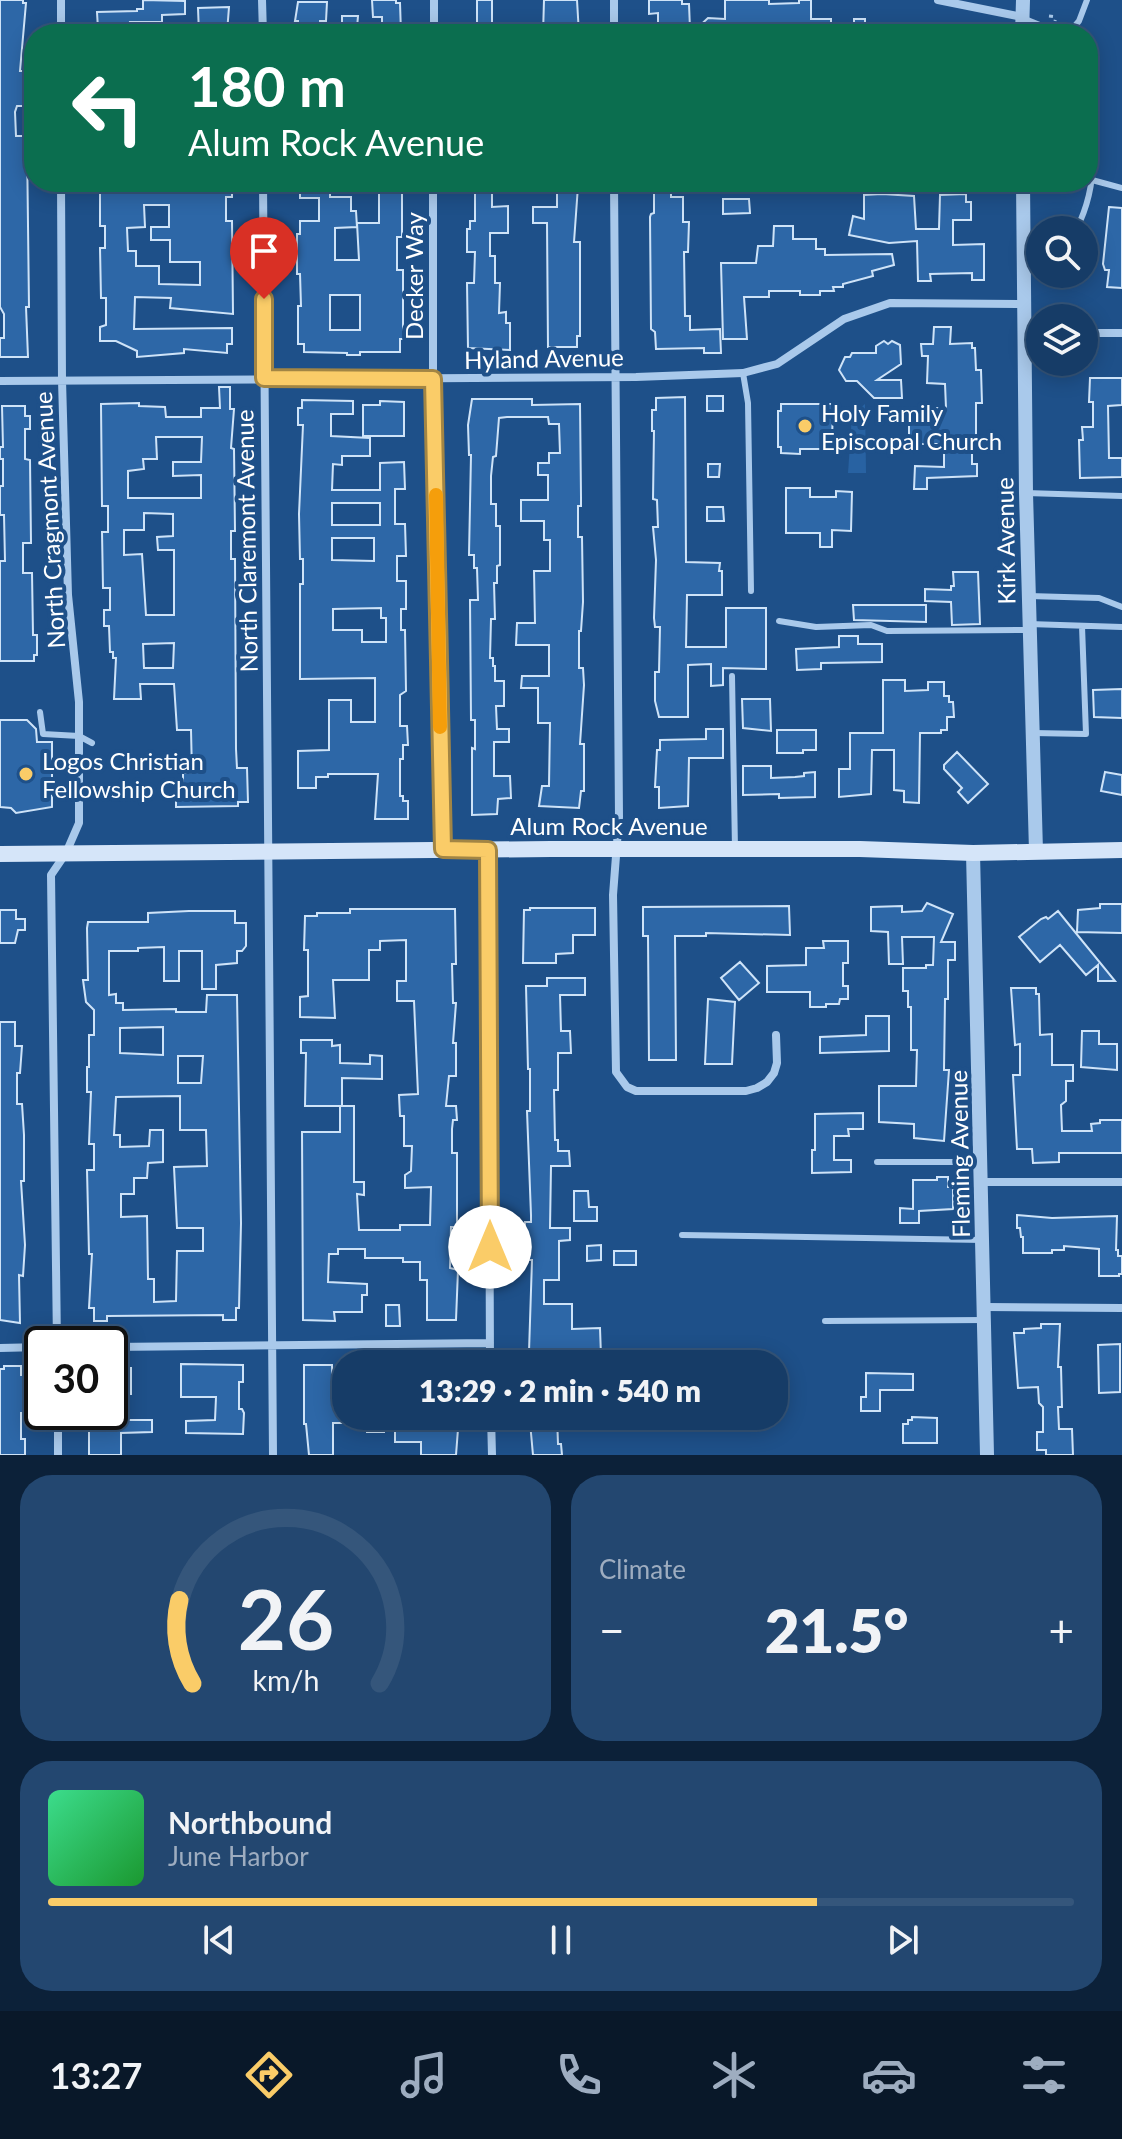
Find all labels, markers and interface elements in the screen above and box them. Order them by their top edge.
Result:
text: 180 m [188,52,346,119]
icon: left [56,56,160,160]
text: Alum Rock Avenue [188,120,484,164]
street label: Decker Way [399,211,428,340]
map controls [1026,216,1098,376]
button: search [1026,216,1098,288]
pin [230,217,298,299]
icon: arrive [242,229,286,273]
button: layers [1026,304,1098,376]
street label: Hyland Avenue [464,342,624,374]
street label: North Cragmont Avenue [28,391,70,649]
place label: Holy Family Episcopal Church [821,398,1002,455]
street label: North Claremont Avenue [229,409,263,673]
marker: Holy Family Episcopal Church [796,417,814,435]
street label: Kirk Avenue [989,477,1021,605]
place label: Logos Christian Fellowship Church [42,746,236,803]
marker: Logos Christian Fellowship Church [17,765,35,783]
street label: Alum Rock Avenue [510,811,708,840]
street label: Fleming Avenue [943,1070,975,1238]
position arrow [448,1205,532,1289]
speed limit sign: 30 [24,1326,128,1430]
text: 13:29 · 2 min · 540 m [419,1372,701,1408]
text: Climate [599,1553,686,1585]
text: 26 [237,1568,334,1668]
text: 21.5° [765,1594,908,1666]
text: − [599,1604,625,1656]
text: + [1048,1604,1074,1656]
text: km/h [252,1663,319,1697]
text: Northbound [168,1804,332,1840]
text: June Harbor [168,1840,309,1872]
icon: previous [197,1918,241,1962]
icon: pause [539,1918,583,1962]
icon: next [881,1918,925,1962]
icon: directions [241,2047,297,2103]
icon: music [396,2047,452,2103]
icon: phone [551,2047,607,2103]
icon: climate [706,2047,762,2103]
icon: car [861,2047,917,2103]
icon: filters [1016,2047,1072,2103]
text: 13:27 [50,2053,142,2097]

